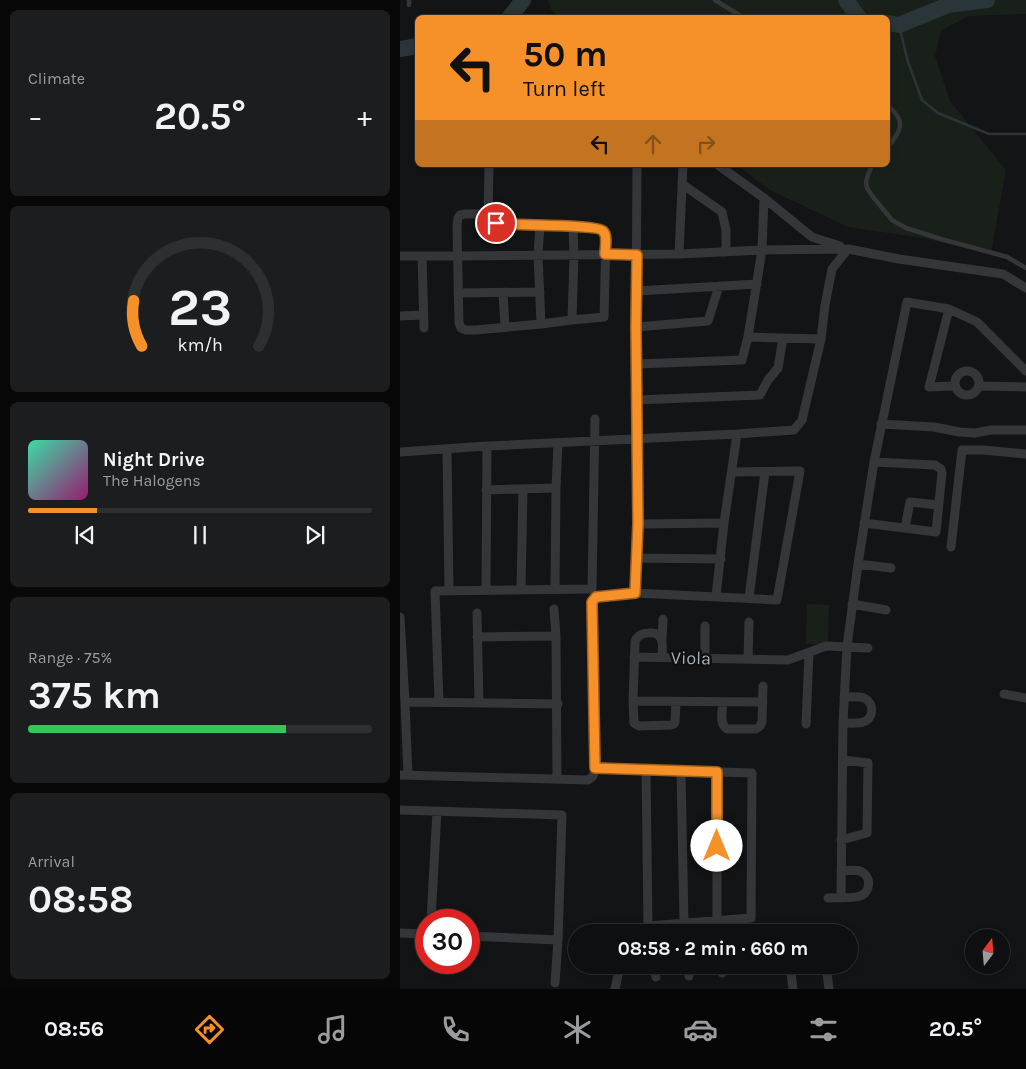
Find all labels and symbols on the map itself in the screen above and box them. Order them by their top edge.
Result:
pin [475,202,517,244]
street label: Viola [671,647,711,669]
position arrow [690,819,742,871]
speed limit sign: 30 [415,909,480,974]
north arrow [965,929,1010,974]

